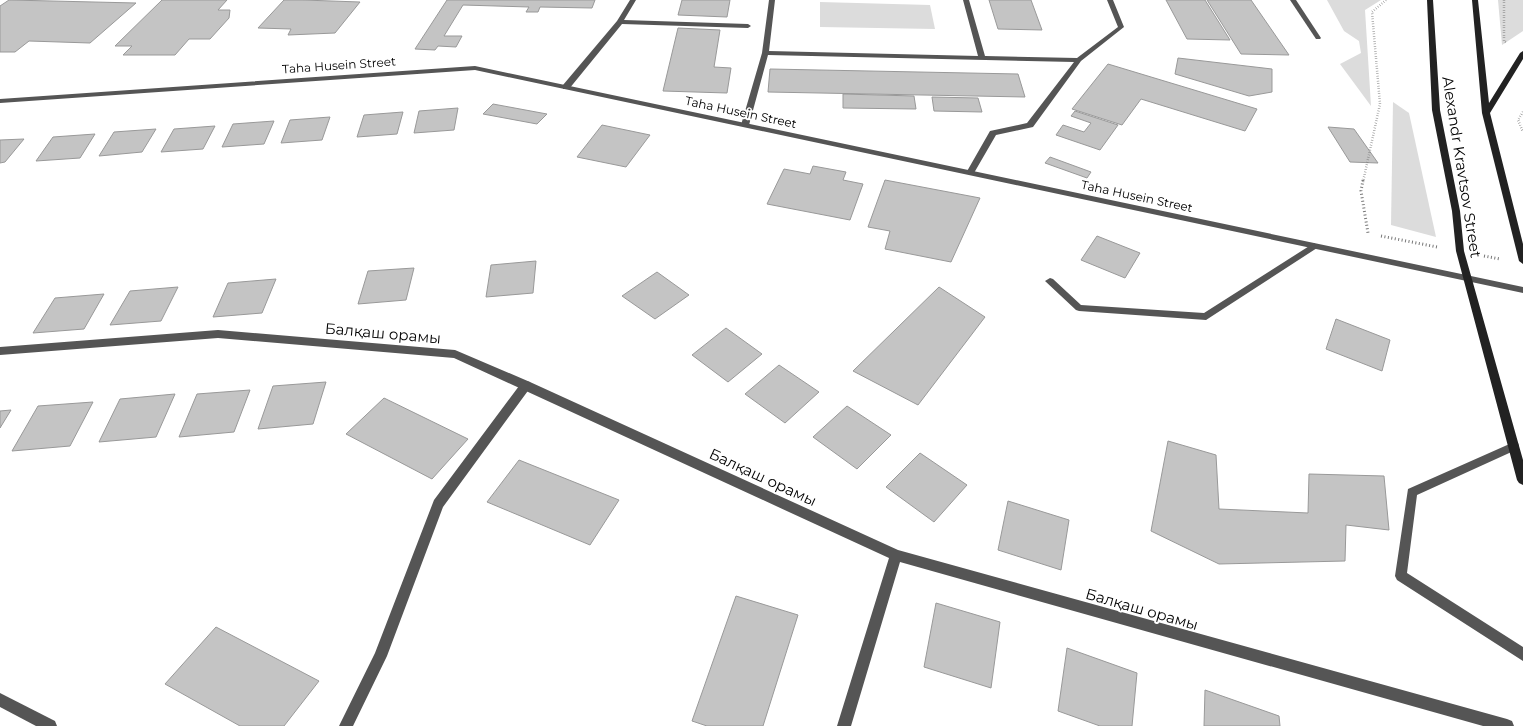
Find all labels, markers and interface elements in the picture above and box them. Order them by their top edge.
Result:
street label: Taha Husein Street [282,54,396,76]
street label: Alexandr Kravtsov Street [1438,75,1486,259]
street label: Taha Husein Street [684,93,798,131]
street label: Taha Husein Street [1080,177,1194,215]
street label: Балқаш орамы [324,318,442,348]
street label: Балқаш орамы [706,444,820,510]
street label: Балқаш орамы [1083,584,1201,634]

